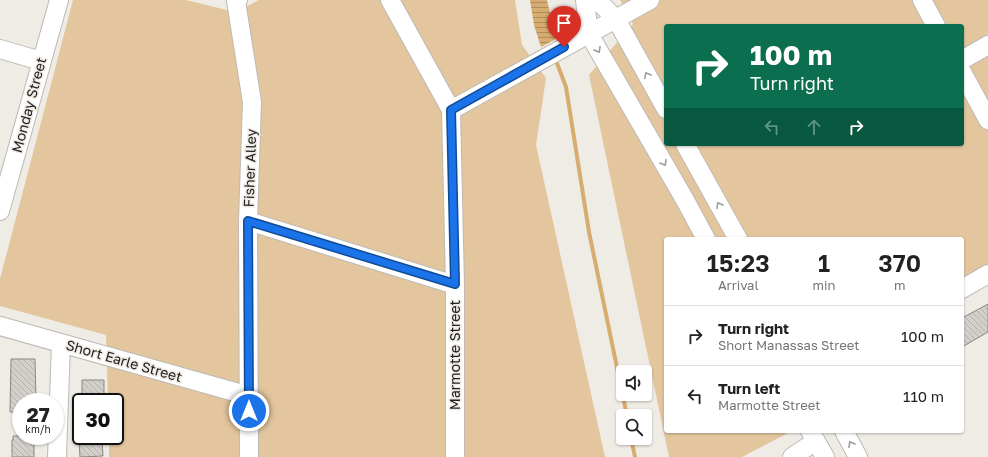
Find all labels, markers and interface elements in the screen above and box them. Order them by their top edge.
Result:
pin [547,6,581,47]
icon: arrive [553,12,575,34]
text: 100 m [750,38,832,71]
icon: right [684,40,736,92]
one-way arrow [594,46,601,53]
street label: Monday Street [8,55,49,154]
one-way arrow [645,72,652,79]
text: Turn right [750,72,834,94]
icon: left [761,116,783,138]
icon: ahead [803,116,825,138]
icon: right [845,116,867,138]
street label: Fisher Alley [240,128,259,208]
one-way arrow [659,159,666,166]
one-way arrow [716,202,723,209]
text: 15:23 [707,248,770,277]
text: 1 [818,248,830,277]
text: 370 [878,248,921,277]
text: Arrival [718,277,759,293]
text: min [812,277,835,293]
text: m [894,277,905,293]
street label: Marmotte Street [446,300,463,410]
text: Turn right [718,319,789,337]
icon: right [684,325,706,347]
text: 100 m [901,327,944,345]
street label: Short Earle Street [64,336,184,385]
text: Short Manassas Street [718,337,860,353]
map controls [616,365,652,445]
button: sound [616,365,652,401]
text: Turn left [718,379,780,397]
icon: left [684,385,706,407]
text: 110 m [903,387,944,405]
position arrow [228,390,270,432]
speed limit sign: 30 [72,393,124,445]
text: Marmotte Street [718,397,820,413]
text: 27 [26,402,50,426]
button: search [616,409,652,445]
text: km/h [25,423,51,435]
one-way arrow [848,441,855,448]

